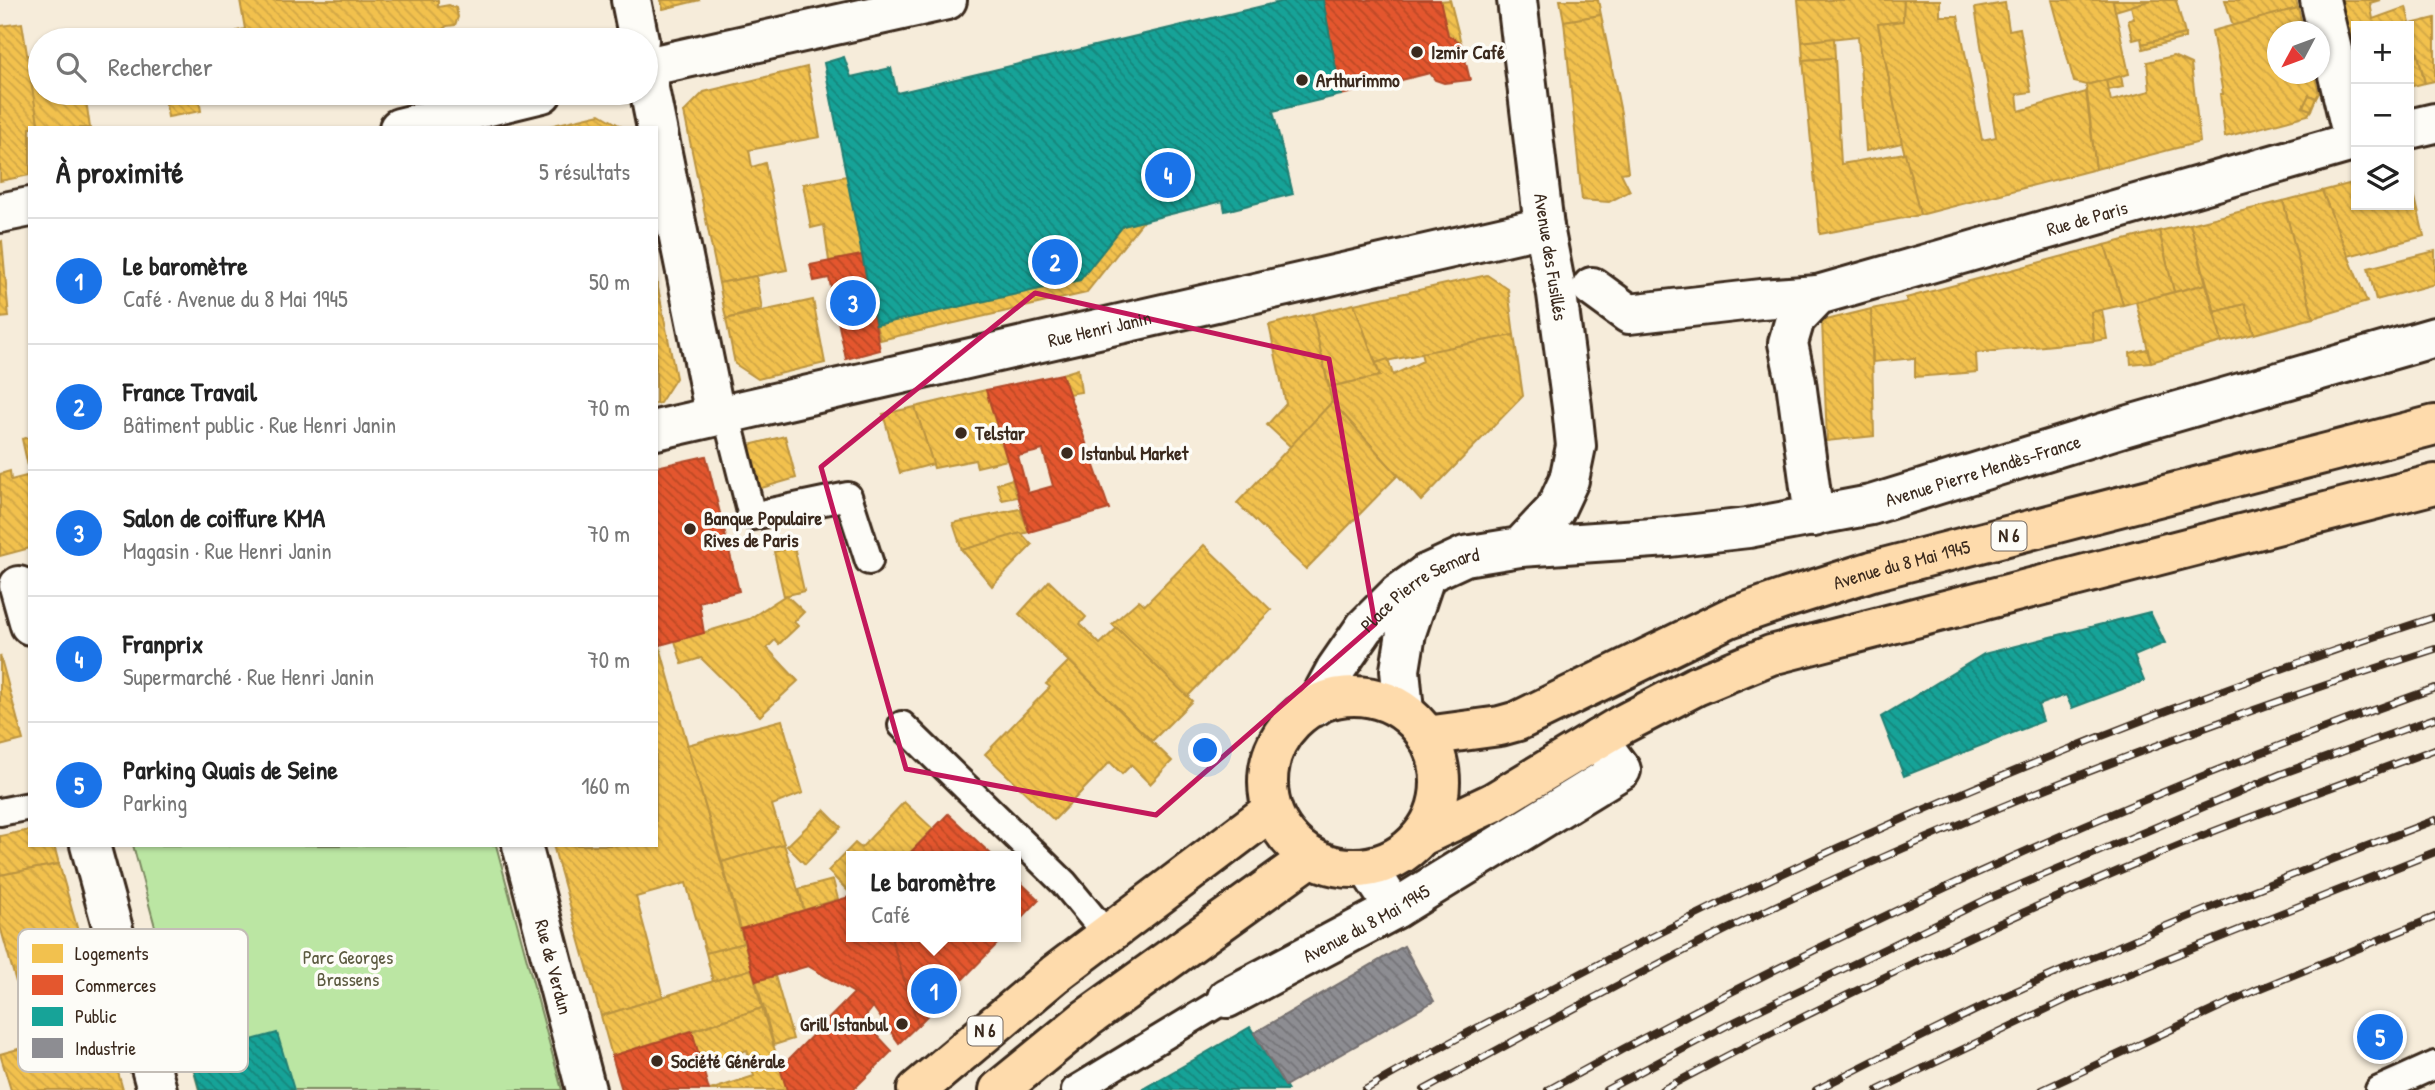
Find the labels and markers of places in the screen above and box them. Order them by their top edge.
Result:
place label: Izmir Café [1431,39,1505,65]
marker: Izmir Café [1409,44,1425,60]
place label: Arthurimmo [1316,67,1400,93]
marker: Arthurimmo [1294,72,1310,88]
pin: 4 [1145,149,1191,201]
pin: 2 [1032,236,1078,288]
pin: 3 [830,277,876,329]
place label: Telstar [974,420,1026,446]
marker: Telstar [953,425,969,441]
place label: Istanbul Market [1081,440,1190,466]
marker: Istanbul Market [1059,445,1075,461]
place label: Banque Populaire Rives de Paris [704,505,823,553]
marker: Banque Populaire Rives de Paris [682,521,698,537]
pin: 1 [911,965,957,1017]
place label: Grill Istanbul [800,1011,889,1037]
pin: 5 [2357,1011,2403,1063]
marker: Grill Istanbul [894,1016,910,1032]
place label: Société Générale [671,1048,786,1074]
marker: Société Générale [649,1053,665,1069]

